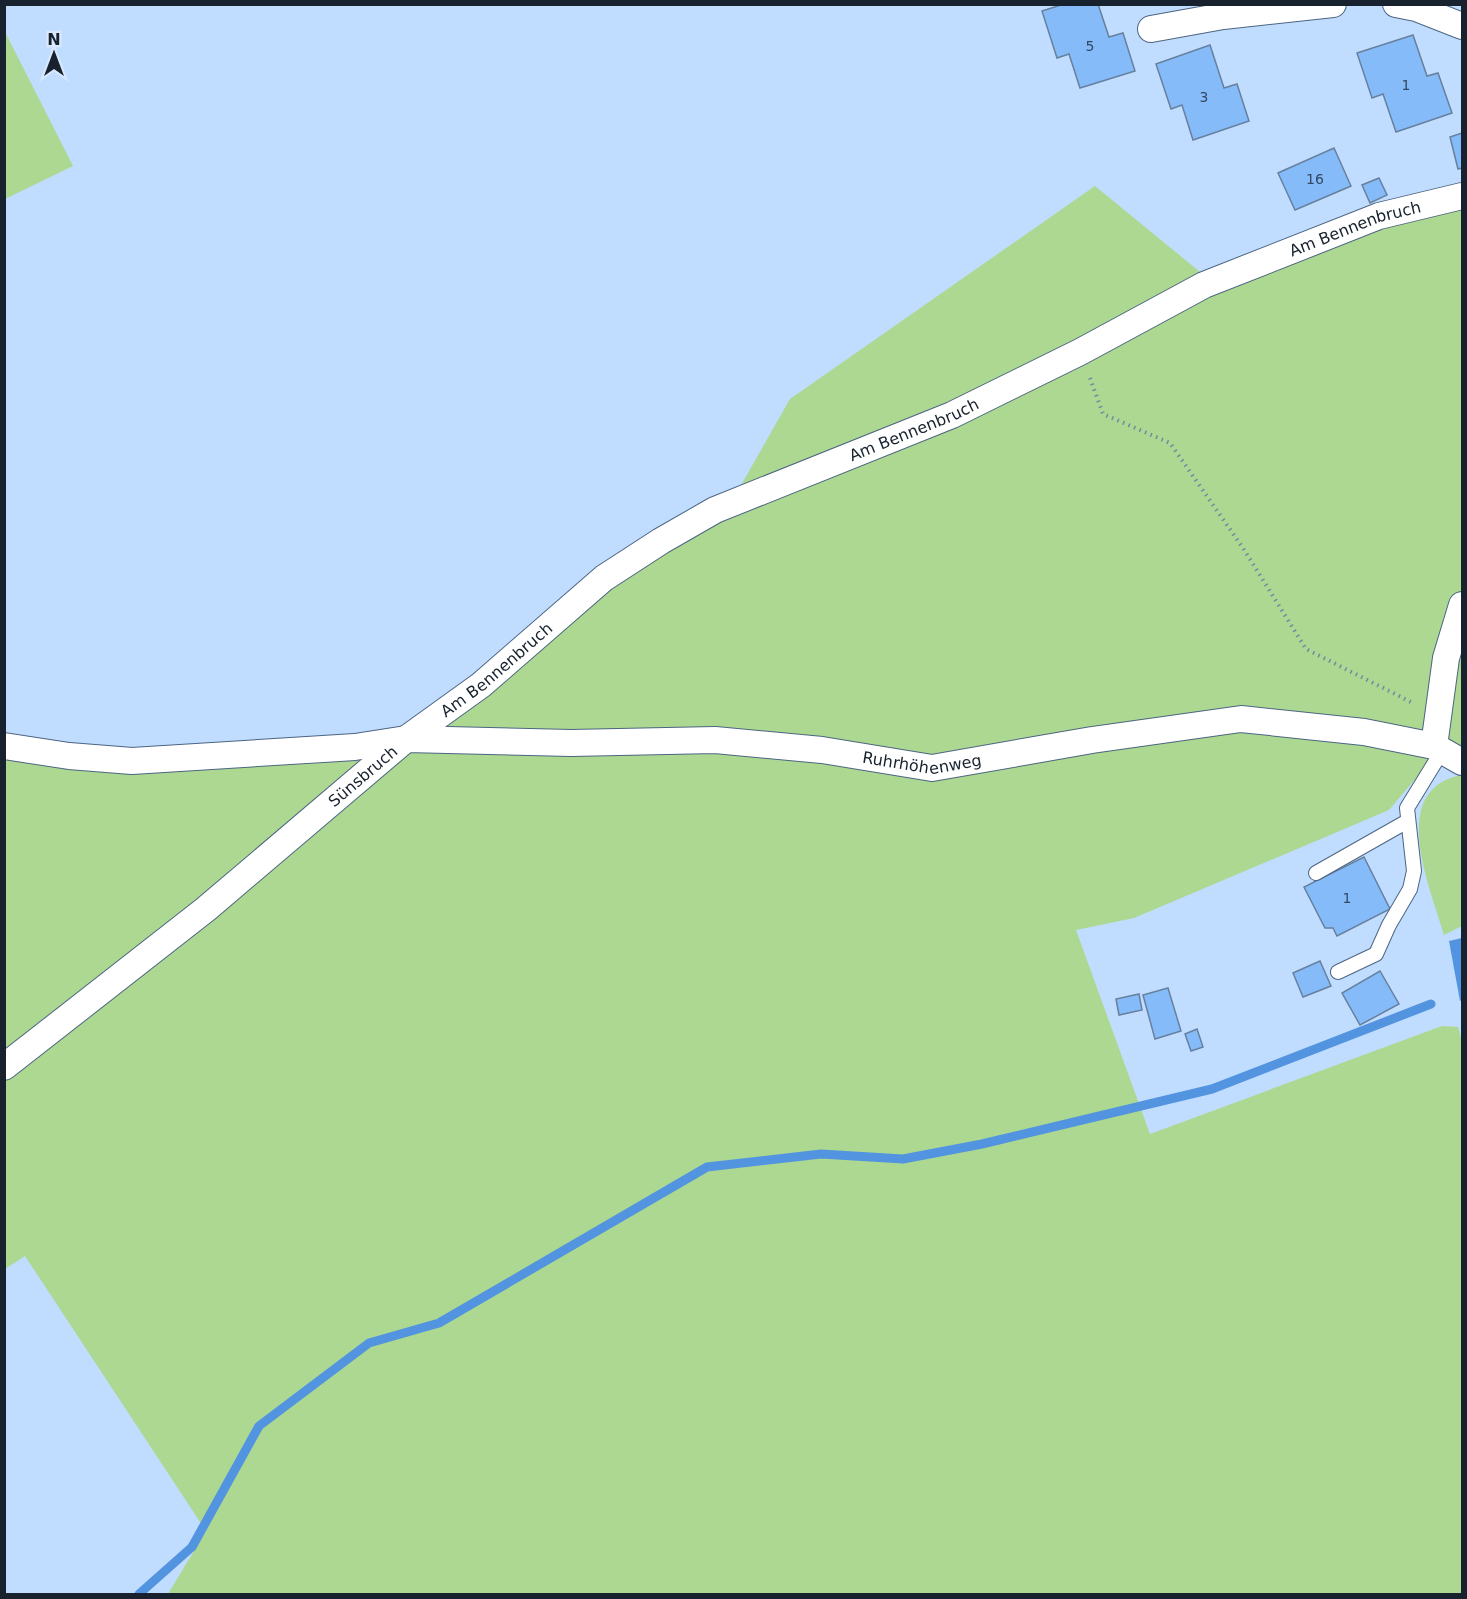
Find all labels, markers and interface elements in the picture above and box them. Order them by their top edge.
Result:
north arrow [24,24,84,84]
text: N [47,30,61,49]
house number: 5 [1086,38,1094,54]
house number: 1 [1402,77,1410,93]
house number: 3 [1200,89,1208,105]
house number: 16 [1306,171,1324,187]
street label: Am Bennenbruch [1286,197,1423,260]
street label: Am Bennenbruch [846,394,982,465]
street label: Am Bennenbruch [437,618,556,721]
street label: Sünsbruch [324,741,401,811]
street label: Ruhrhöhenweg [861,747,983,778]
house number: 1 [1343,890,1351,906]

